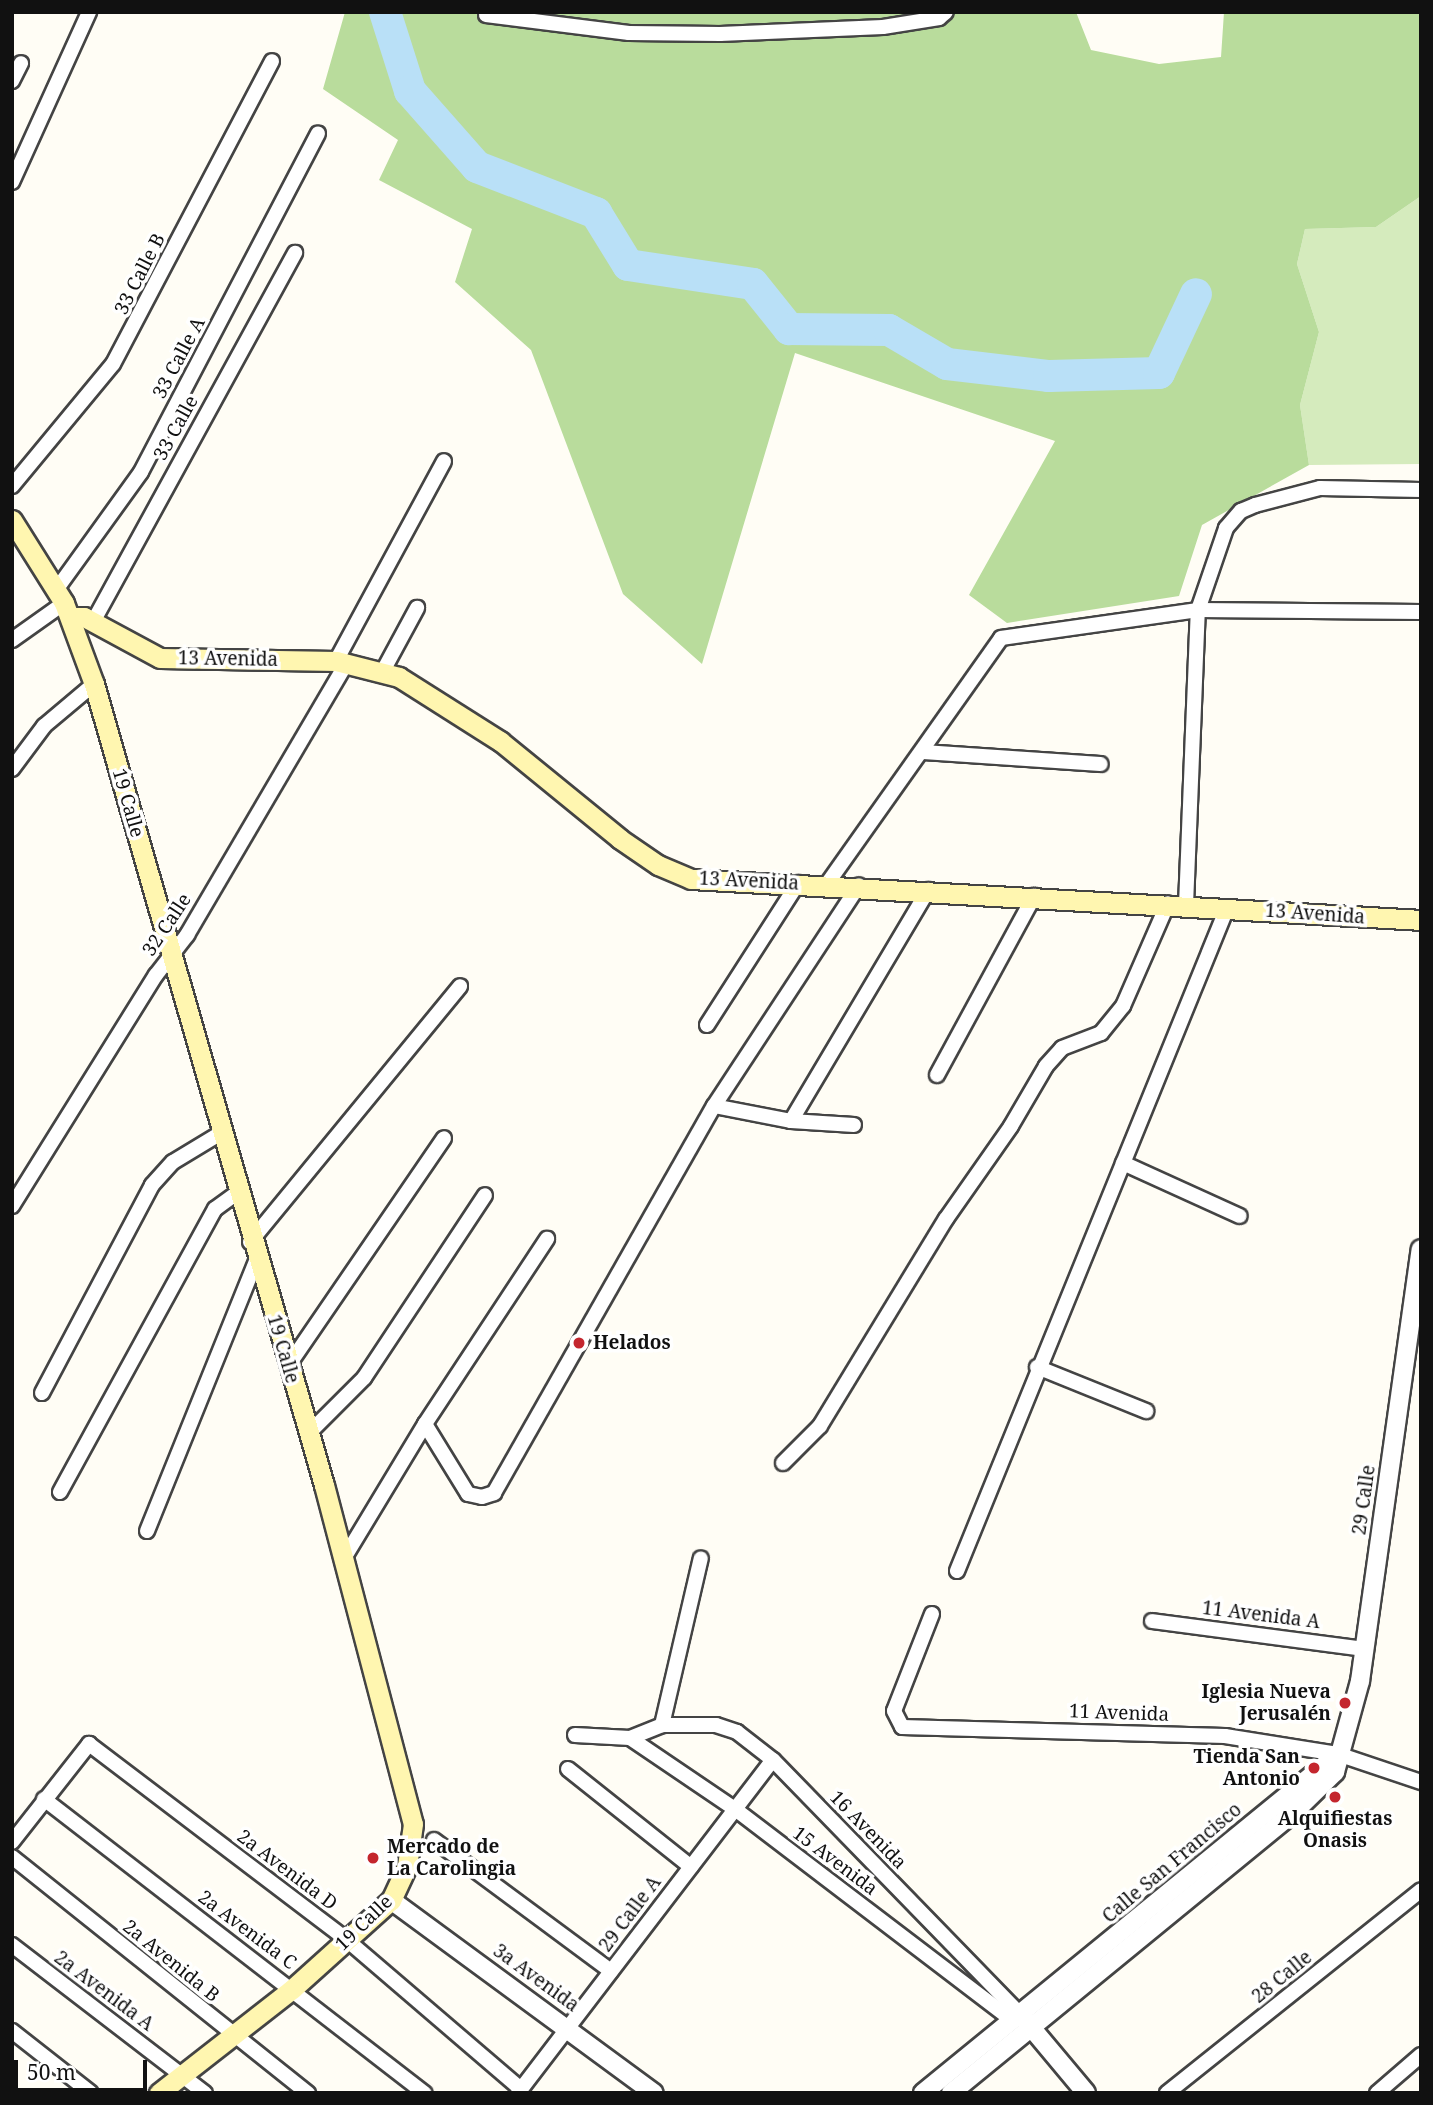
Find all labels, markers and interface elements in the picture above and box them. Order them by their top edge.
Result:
street label: 33 Calle B [110,230,170,318]
street label: 33 Calle A [148,313,210,403]
street label: 33 Calle [149,392,203,464]
street label: 13 Avenida [178,647,278,671]
street label: 19 Calle [107,766,149,840]
street label: 13 Avenida [698,867,800,895]
street label: 32 Calle [138,889,196,961]
street label: 13 Avenida [1264,899,1366,929]
street label: 19 Calle [262,1312,304,1386]
place label: Helados [593,1332,671,1354]
marker: Helados [571,1335,587,1351]
street label: 29 Calle [1348,1464,1380,1536]
street label: 11 Avenida A [1201,1596,1321,1634]
place label: Iglesia Nueva Jerusalén [1202,1681,1331,1725]
marker: Iglesia Nueva Jerusalén [1337,1695,1353,1711]
street label: 11 Avenida [1068,1700,1170,1726]
place label: Tienda San Antonio [1194,1746,1300,1790]
marker: Tienda San Antonio [1306,1760,1322,1776]
street label: 16 Avenida [825,1786,911,1874]
marker: Alquifiestas Onasis [1327,1789,1343,1805]
street label: Calle San Francisco [1098,1798,1246,1928]
place label: Alquifiestas Onasis [1278,1808,1392,1852]
street label: 15 Avenida [788,1822,882,1900]
street label: 2a Avenida D [233,1825,341,1915]
place label: Mercado de La Carolingia [387,1836,516,1880]
marker: Mercado de La Carolingia [365,1850,381,1866]
street label: 29 Calle A [594,1872,666,1956]
street label: 2a Avenida C [193,1886,301,1974]
street label: 19 Calle [331,1890,397,1956]
street label: 2a Avenida B [118,1915,224,2007]
street label: 3a Avenida [489,1939,583,2017]
street label: 2a Avenida A [50,1946,158,2036]
street label: 28 Calle [1247,1946,1317,2008]
scale bar [18,2046,150,2090]
text: 50 m [27,2058,76,2086]

